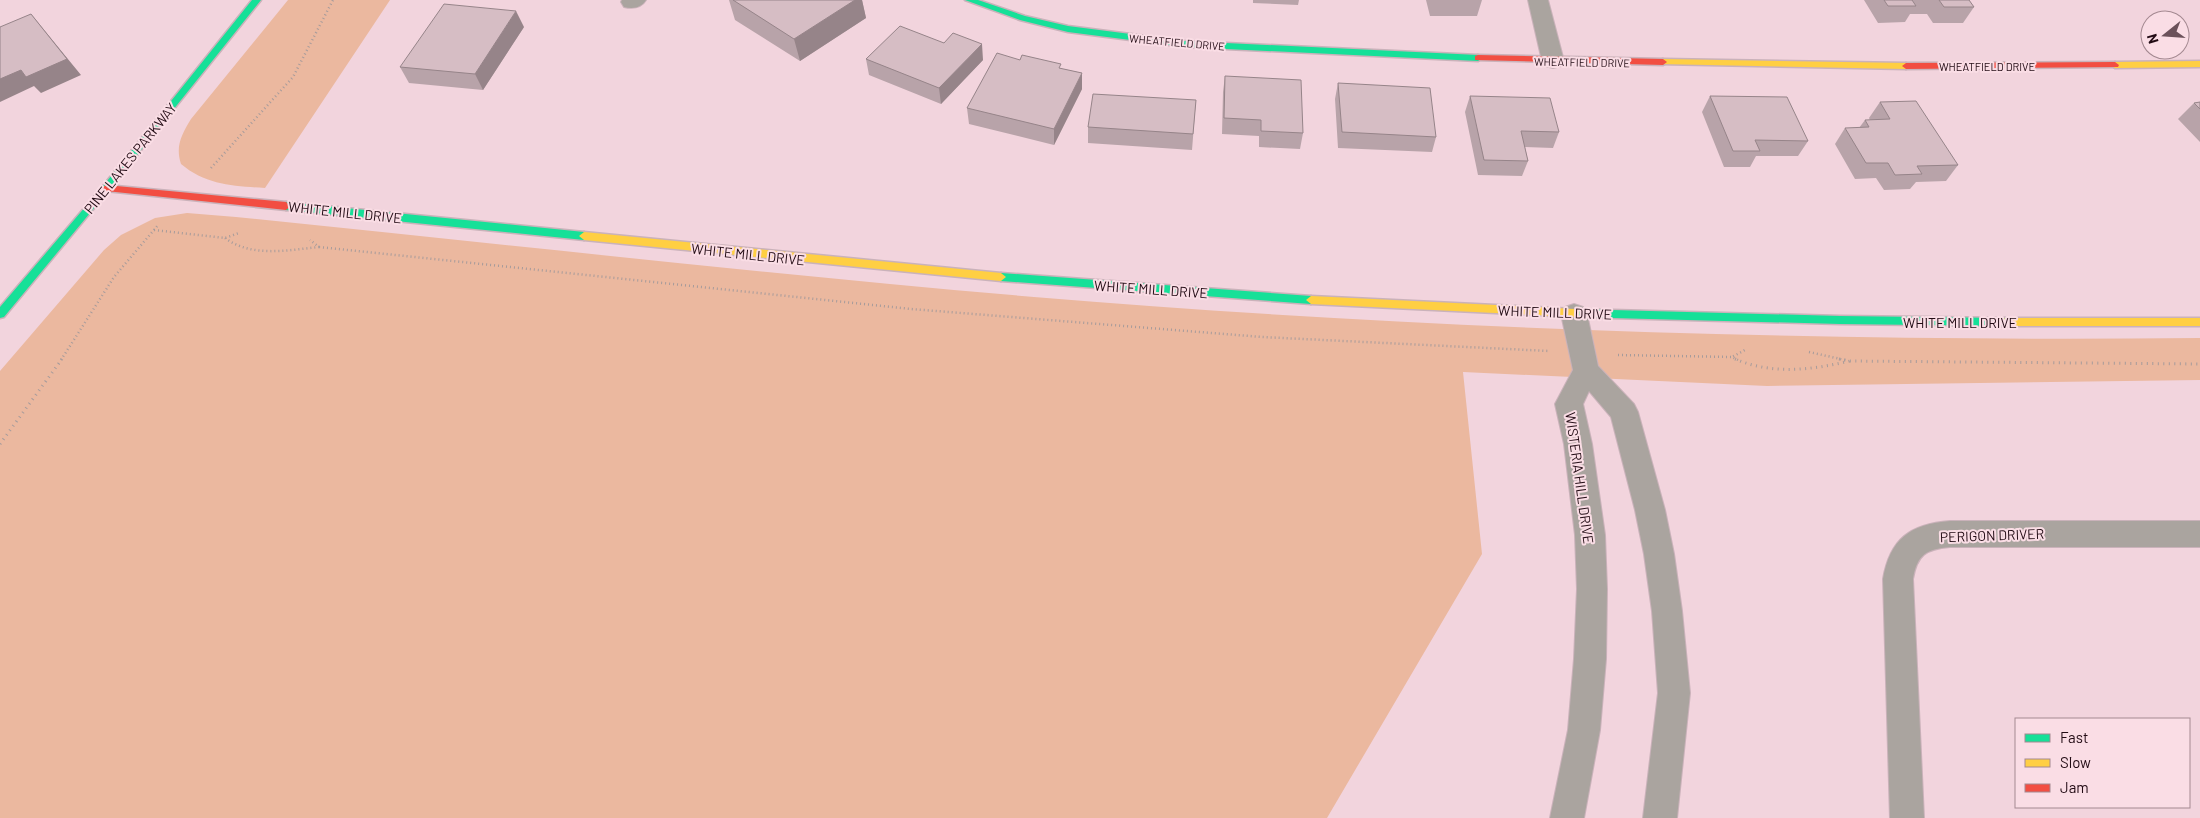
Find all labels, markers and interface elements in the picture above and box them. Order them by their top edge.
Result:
north arrow [2140,10,2190,60]
street label: WHEATFIELD DRIVE [1129,31,1226,53]
text: N [2143,32,2162,46]
street label: WHEATFIELD DRIVE [1534,55,1630,69]
street label: WHEATFIELD DRIVE [1939,60,2035,73]
street label: PINE LAKES PARKWAY [80,99,180,217]
street label: WHITE MILL DRIVE [287,198,403,226]
street label: WHITE MILL DRIVE [690,240,806,268]
street label: WHITE MILL DRIVE [1094,277,1208,301]
street label: WHITE MILL DRIVE [1498,302,1612,322]
street label: WHITE MILL DRIVE [1903,314,2017,331]
street label: WISTERIA HILL DRIVE [1562,411,1598,545]
street label: PERIGON DRIVER [1940,525,2044,545]
legend [2015,718,2190,808]
text: Fast [2060,728,2088,746]
text: Slow [2060,753,2091,771]
text: Jam [2060,778,2089,796]

